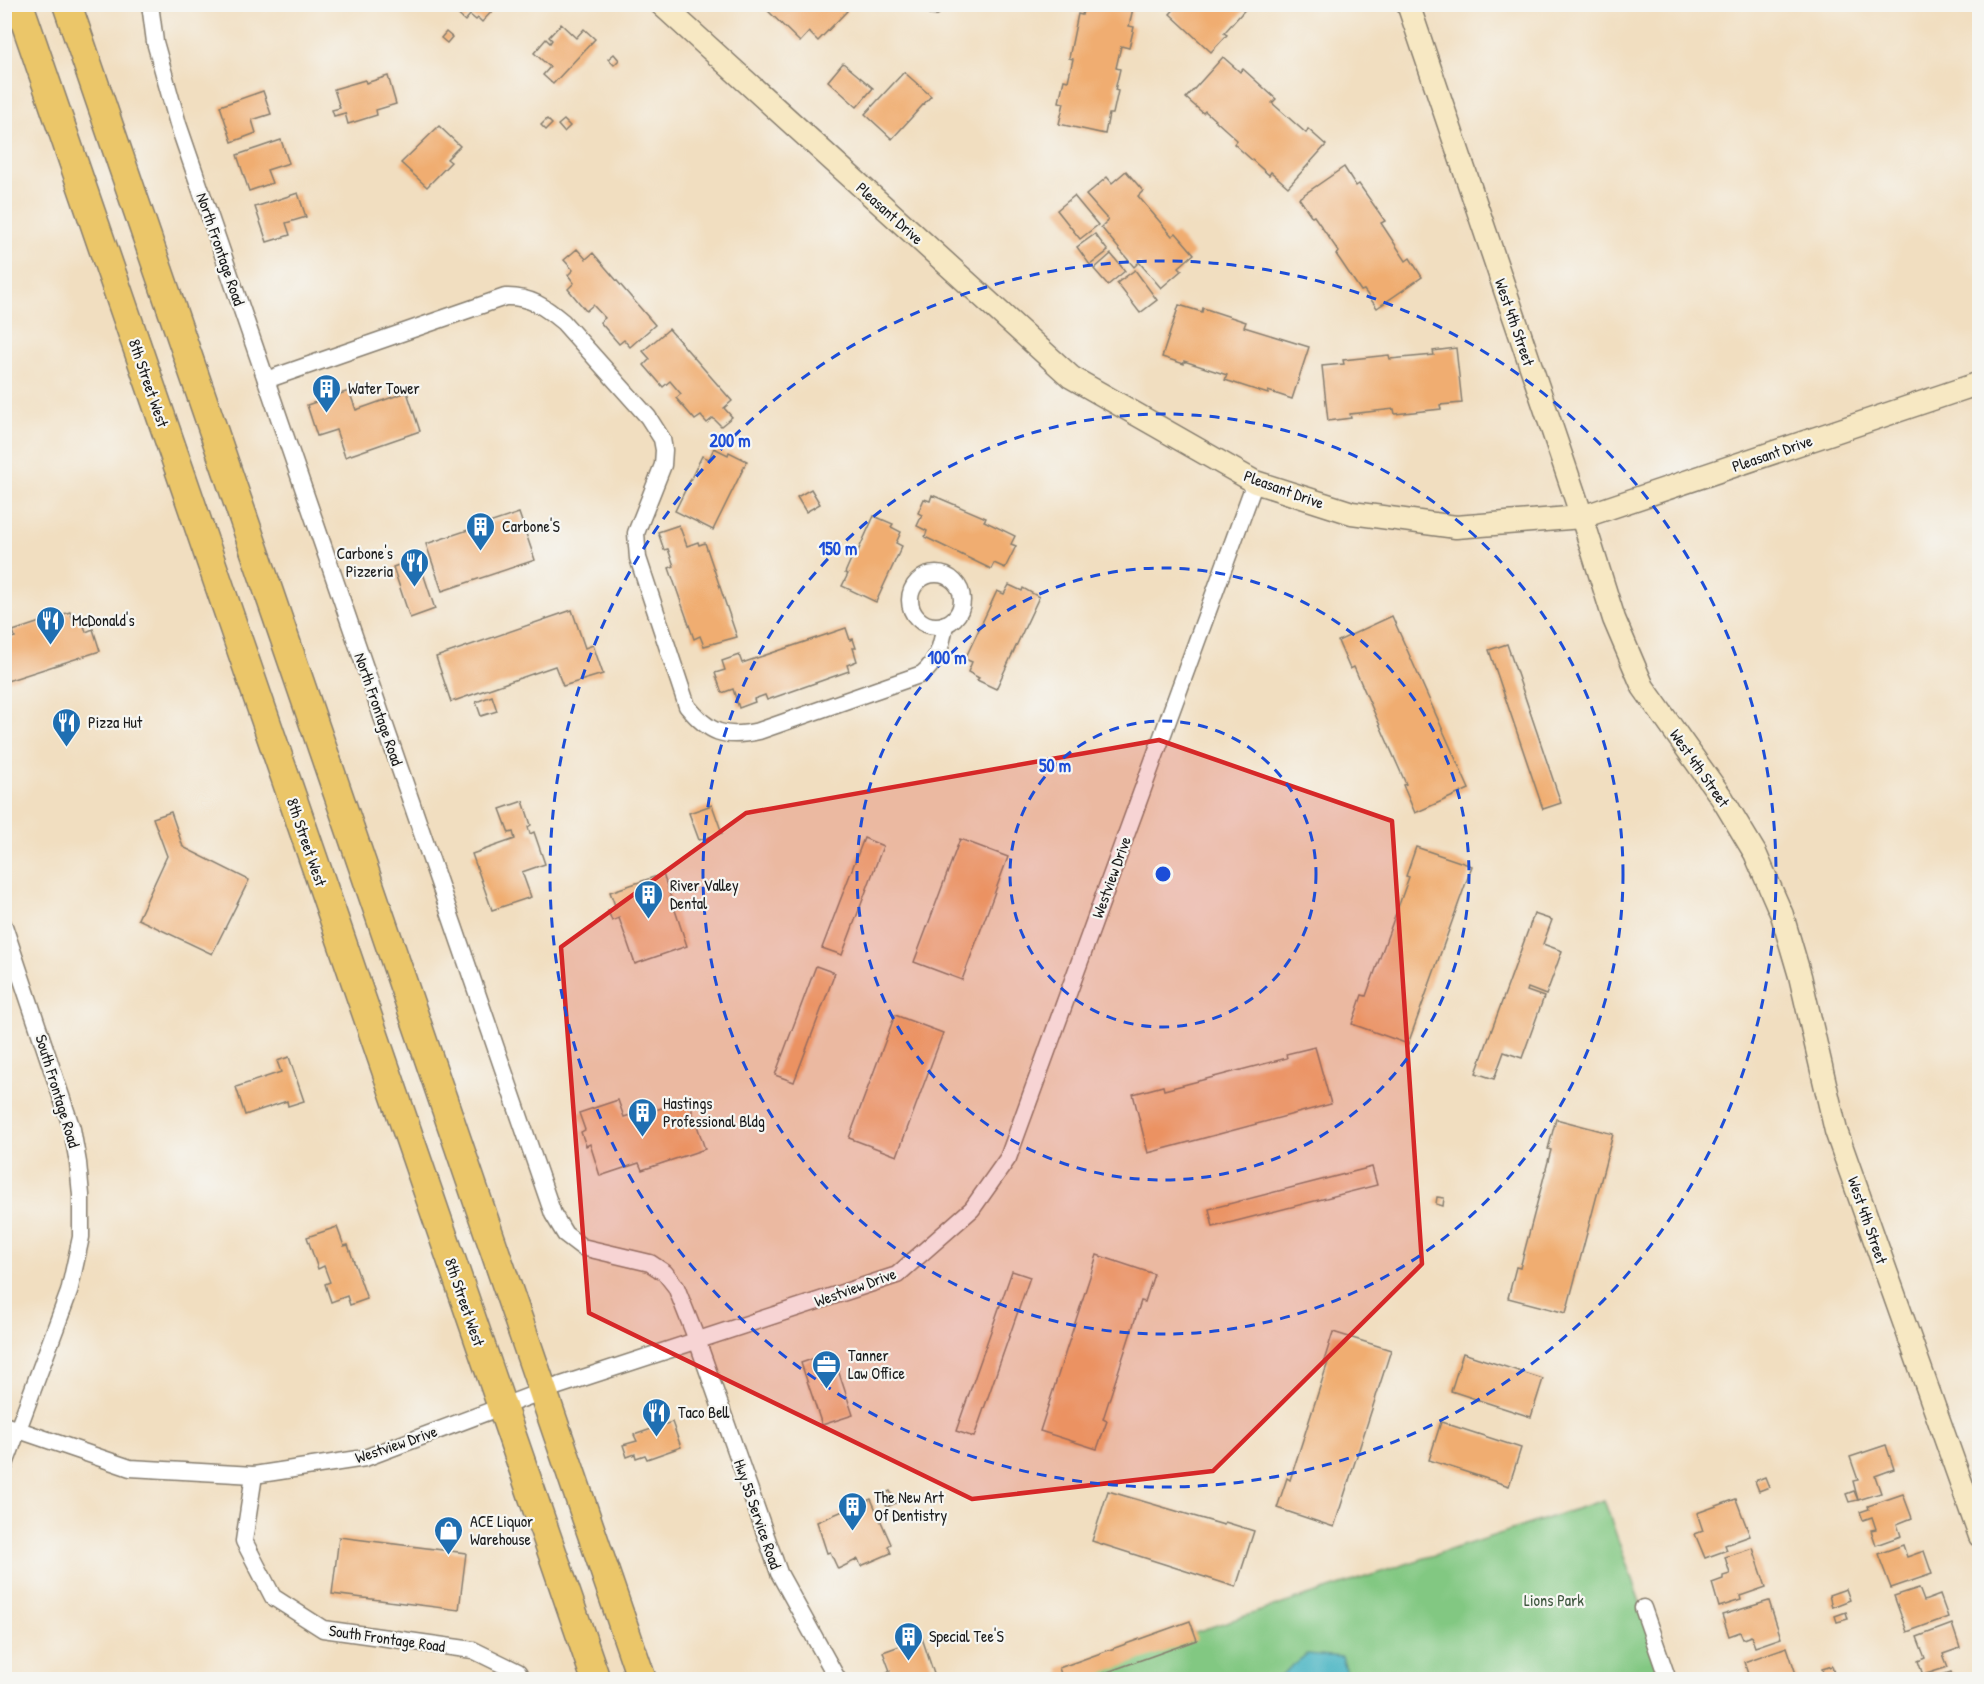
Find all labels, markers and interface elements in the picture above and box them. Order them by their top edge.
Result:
street label: Pleasant Drive [852,177,929,250]
street label: North Frontage Road [191,190,251,308]
street label: West 4th Street [1490,276,1540,369]
street label: 8th Street West [124,336,174,430]
building icon: Water Tower [311,372,343,414]
place label: Water Tower [348,377,420,399]
text: 200 m [710,428,750,453]
street label: Pleasant Drive [1729,429,1816,477]
street label: Pleasant Drive [1241,464,1328,514]
building icon: Carbone'S [465,510,497,552]
place label: Carbone'S [502,515,560,537]
text: 150 m [819,536,857,561]
place label: Carbone's Pizzeria [336,542,393,582]
restaurant icon: Carbone's Pizzeria [398,546,430,588]
restaurant icon: McDonald's [35,604,67,646]
place label: McDonald's [72,609,135,631]
text: 100 m [927,645,967,670]
street label: North Frontage Road [349,650,409,768]
restaurant icon: Pizza Hut [51,706,83,748]
place label: Pizza Hut [88,711,143,733]
street label: West 4th Street [1665,725,1735,812]
text: 50 m [1039,753,1071,778]
street label: 8th Street West [282,795,332,889]
street label: Westview Drive [1086,833,1136,921]
centre of rings [1153,864,1173,884]
place label: River Valley Dental [670,874,739,914]
building icon: River Valley Dental [633,878,665,920]
street label: South Frontage Road [30,1032,86,1150]
place label: Hastings Professional Bldg [663,1092,765,1132]
building icon: Hastings Professional Bldg [626,1096,658,1138]
street label: West 4th Street [1843,1174,1893,1267]
street label: 8th Street West [440,1255,490,1349]
street label: Westview Drive [811,1262,899,1312]
place label: Tanner Law Office [848,1344,905,1384]
office icon: Tanner Law Office [811,1348,843,1390]
restaurant icon: Taco Bell [641,1396,673,1438]
place label: Taco Bell [678,1401,730,1423]
street label: Westview Drive [352,1419,441,1468]
street label: Hwy 55 Service Road [729,1456,787,1572]
place label: The New Art Of Dentistry [874,1486,947,1526]
building icon: The New Art Of Dentistry [837,1490,869,1532]
place label: ACE Liquor Warehouse [470,1510,533,1550]
shop icon: ACE Liquor Warehouse [433,1514,465,1556]
park label: Lions Park [1524,1589,1584,1611]
street label: South Frontage Road [327,1619,447,1657]
building icon: Special Tee'S [892,1620,924,1662]
place label: Special Tee'S [929,1625,1004,1647]

